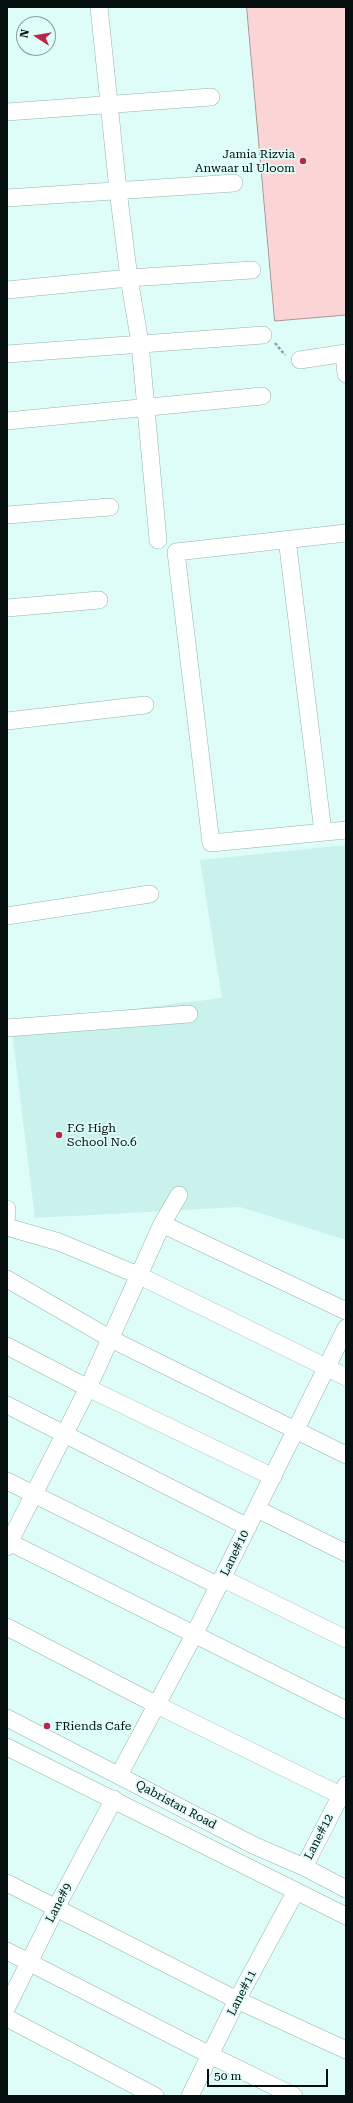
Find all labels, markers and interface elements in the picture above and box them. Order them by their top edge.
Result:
north arrow [16,16,56,56]
text: N [18,28,32,39]
place label: Jamia Rizvia Anwaar ul Uloom [195,147,295,175]
marker: Jamia Rizvia Anwaar ul Uloom [298,156,308,166]
place label: F.G High School No.6 [67,1121,137,1149]
marker: F.G High School No.6 [54,1130,64,1140]
street label: Lane#10 [218,1528,252,1578]
place label: FRiends Cafe [55,1719,131,1733]
marker: FRiends Cafe [42,1721,52,1731]
street label: Qabristan Road [133,1778,219,1832]
street label: Lane#12 [301,1812,337,1862]
street label: Lane#9 [43,1881,75,1925]
street label: Lane#11 [224,1968,260,2018]
scale bar [209,2061,330,2087]
text: 50 m [214,2069,241,2083]

